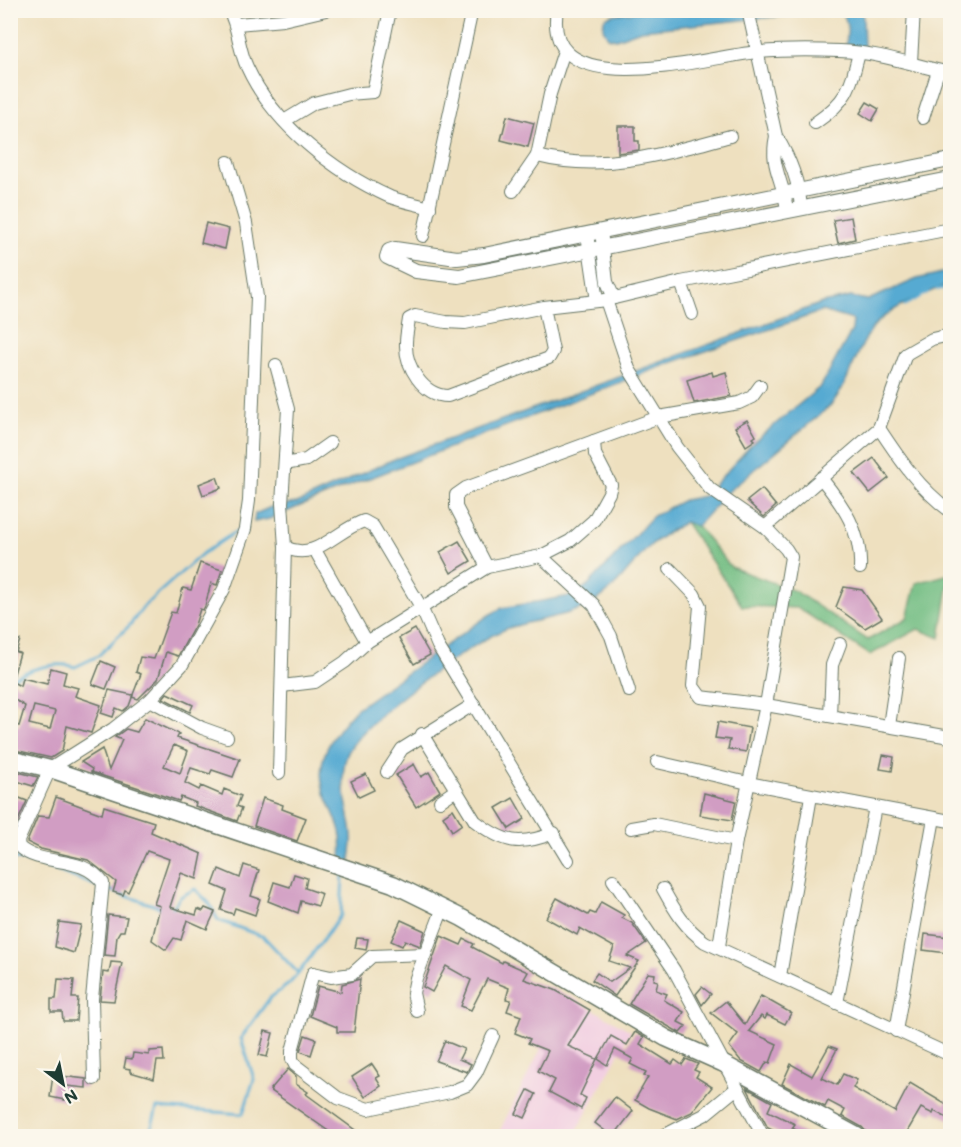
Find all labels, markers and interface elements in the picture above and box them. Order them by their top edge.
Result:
north arrow [33,1054,93,1114]
text: N [60,1085,82,1109]

